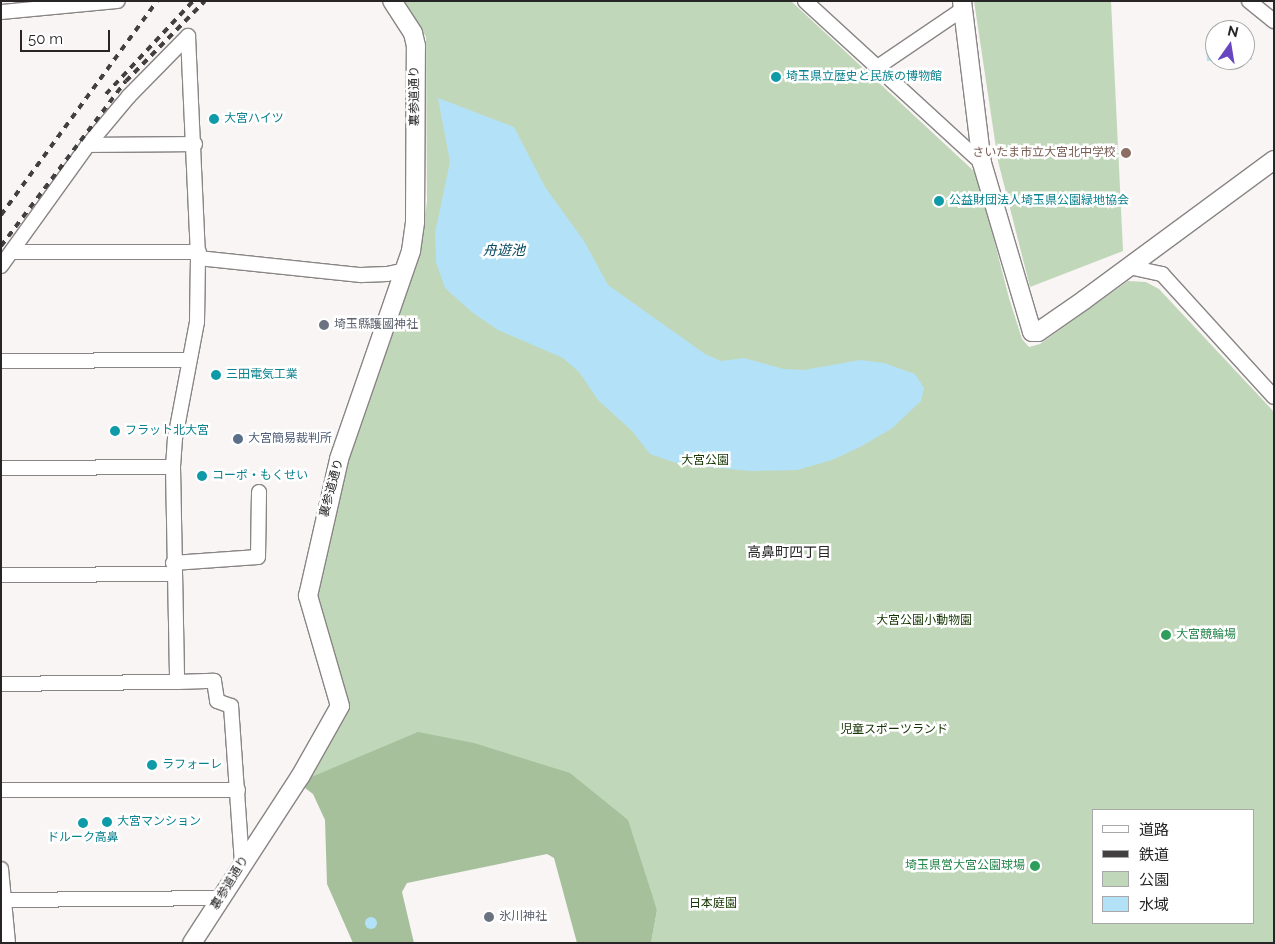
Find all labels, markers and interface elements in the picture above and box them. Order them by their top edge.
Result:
scale bar [22,20,112,52]
north arrow [1205,20,1255,70]
text: N [1226,22,1240,40]
text: 50 m [28,30,63,48]
street label: 裏参道通り [408,66,422,126]
place label: 埼玉県立歴史と民族の博物館 [786,70,942,84]
marker: 埼玉県立歴史と民族の博物館 [770,71,782,83]
place label: 大宮ハイツ [224,112,284,126]
marker: 大宮ハイツ [208,113,220,125]
place label: さいたま市立大宮北中学校 [972,146,1116,160]
marker: さいたま市立大宮北中学校 [1120,147,1132,159]
place label: 公益財団法人埼玉県公園緑地協会 [949,194,1129,208]
marker: 公益財団法人埼玉県公園緑地協会 [933,195,945,207]
water label: 舟遊池 [483,242,525,258]
place label: 埼玉縣護國神社 [334,318,418,332]
marker: 埼玉縣護國神社 [318,319,330,331]
place label: 三田電気工業 [226,368,298,382]
marker: 三田電気工業 [210,369,222,381]
place label: フラット北大宮 [125,424,209,438]
marker: フラット北大宮 [109,425,121,437]
place label: 大宮簡易裁判所 [248,432,332,446]
marker: 大宮簡易裁判所 [232,433,244,445]
park label: 大宮公園 [681,454,729,468]
street label: 裏参道通り [317,457,347,519]
place label: コーポ・もくせい [212,469,308,483]
marker: コーポ・もくせい [196,470,208,482]
district label: 高鼻町四丁目 [747,544,831,560]
park label: 大宮公園小動物園 [876,614,972,628]
place label: 大宮競輪場 [1176,628,1236,642]
marker: 大宮競輪場 [1160,629,1172,641]
park label: 児童スポーツランド [840,723,948,737]
place label: ラフォーレ [162,758,222,772]
marker: ラフォーレ [146,759,158,771]
legend [1092,809,1255,924]
place label: 大宮マンション [117,815,201,829]
marker: 大宮マンション [101,816,113,828]
marker: ドルーク高鼻 [77,817,89,829]
text: 道路 [1139,821,1169,839]
place label: ドルーク高鼻 [47,831,119,845]
text: 鉄道 [1139,846,1169,864]
street label: 裏参道通り [208,854,252,912]
place label: 埼玉県営大宮公園球場 [905,859,1025,873]
marker: 埼玉県営大宮公園球場 [1029,860,1041,872]
text: 公園 [1139,871,1169,889]
text: 水域 [1139,896,1169,914]
park label: 日本庭園 [689,897,737,911]
place label: 氷川神社 [499,910,547,924]
marker: 氷川神社 [483,911,495,923]

